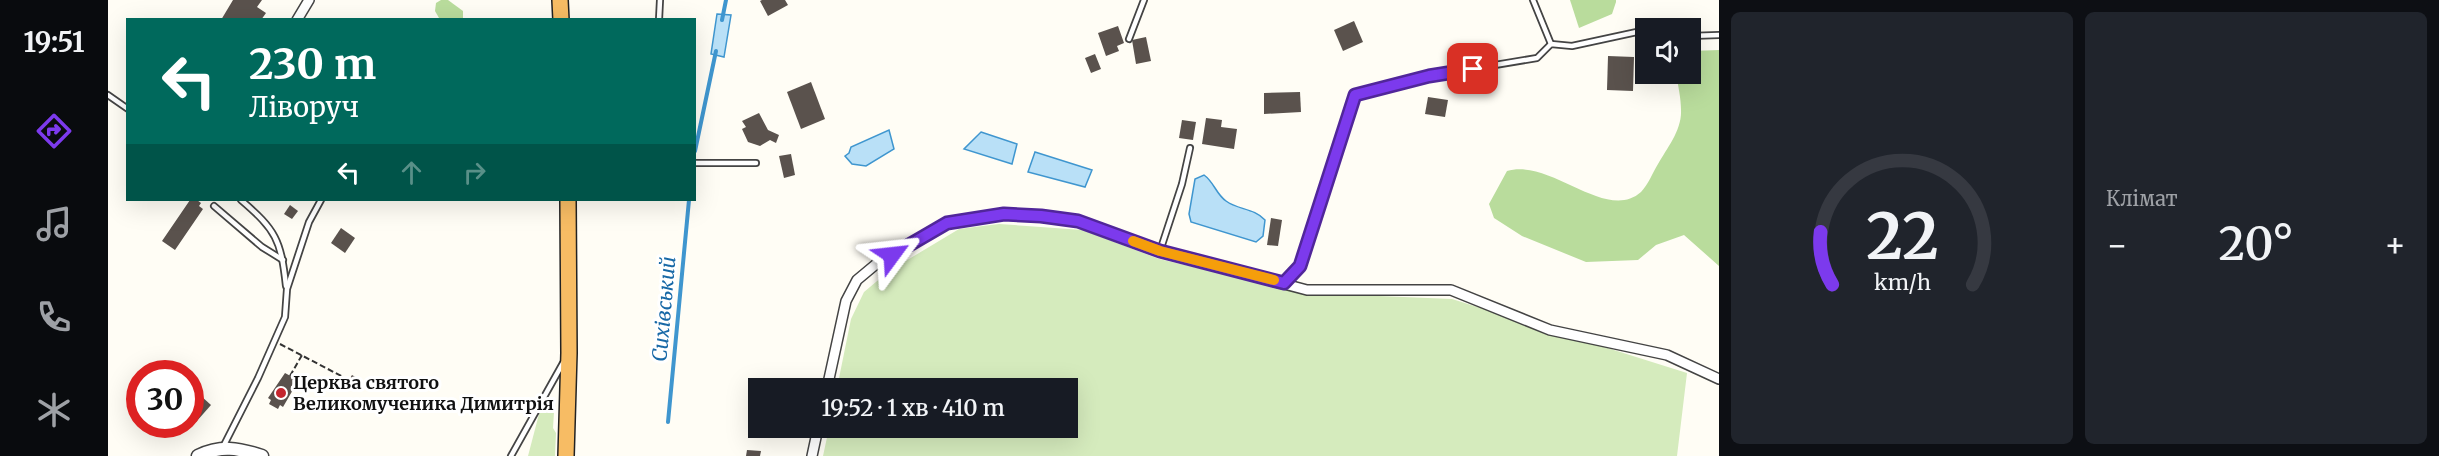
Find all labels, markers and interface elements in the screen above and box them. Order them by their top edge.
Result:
map controls [1635,18,1701,84]
button: sound [1635,18,1701,84]
text: 19:51 [23,25,85,59]
text: 230 m [249,38,376,90]
icon: left [150,42,228,120]
pin [1447,43,1498,94]
icon: arrive [1456,52,1489,85]
text: Ліворуч [249,90,359,124]
icon: directions [33,110,75,152]
icon: left [332,156,365,189]
icon: ahead [395,156,428,189]
icon: right [458,156,491,189]
text: Клімат [2106,186,2178,211]
text: 22 [1866,198,1938,276]
icon: music [33,203,75,245]
text: 20° [2218,216,2294,272]
position arrow [860,223,924,287]
text: − [2106,225,2128,266]
text: + [2384,225,2406,266]
water label: Сихівський [646,255,681,363]
text: km/h [1874,269,1930,296]
icon: phone [33,296,75,338]
speed limit sign: 30 [126,360,204,438]
place label: Церква святого Великомученика Димитрія [293,371,554,415]
marker: Церква святого Великомученика Димитрія [274,386,288,400]
icon: climate [33,389,75,431]
text: 19:52 · 1 хв · 410 m [821,394,1005,422]

